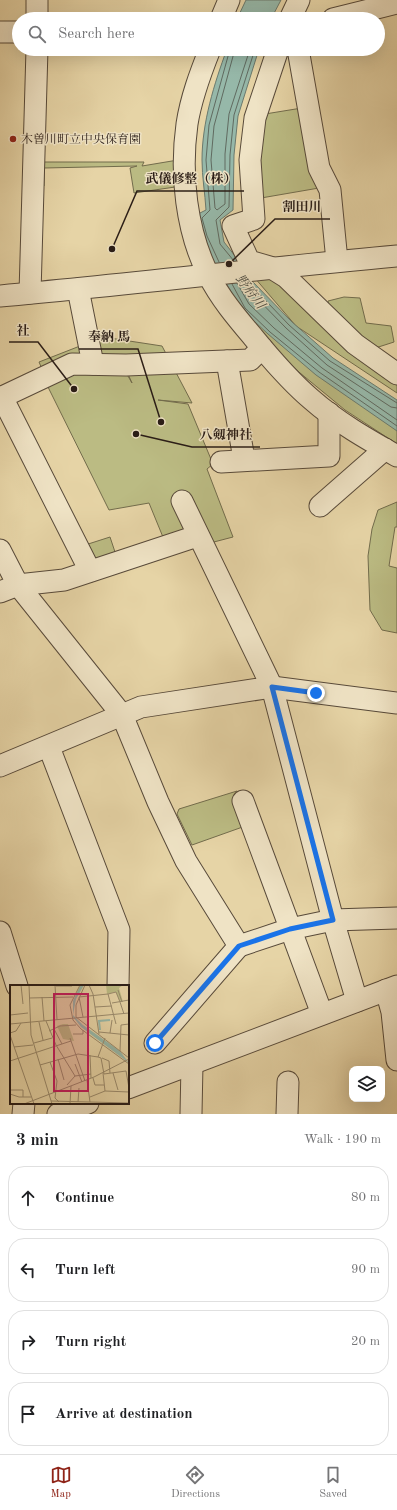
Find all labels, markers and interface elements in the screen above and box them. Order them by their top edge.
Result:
search box [12,12,385,56]
icon: search [26,23,48,45]
text: Search here [58,27,135,42]
place label: 木曽川町立中央保育園 [21,132,141,146]
marker: 木曽川町立中央保育園 [8,134,18,144]
callout: 武儀修整（株） [137,166,244,191]
text: 武儀修整（株） [145,171,237,186]
callout: 割田川 [275,194,330,219]
text: 割田川 [282,199,322,214]
water label: 野府川 [233,272,269,313]
callout: 社 [9,317,38,342]
text: 社 [16,324,30,338]
callout: 奉納 馬 [79,324,138,349]
text: 奉納 馬 [88,329,130,344]
callout: 八剱神社 [192,422,260,447]
text: 八剱神社 [200,427,252,442]
route end [307,684,325,702]
inset map [10,985,129,1104]
route start [146,1034,164,1052]
map controls [349,1066,385,1102]
button: layers [349,1066,385,1102]
text: 3 min [16,1132,59,1149]
text: Walk · 190 m [304,1133,381,1146]
icon: ahead [17,1187,39,1209]
text: Continue [55,1191,114,1206]
text: 80 m [351,1191,380,1204]
icon: left [17,1259,39,1281]
text: Turn left [55,1263,115,1278]
text: 90 m [351,1263,380,1276]
icon: right [17,1331,39,1353]
text: Turn right [55,1335,126,1350]
text: 20 m [351,1335,380,1348]
icon: arrive [17,1403,39,1425]
text: Arrive at destination [55,1407,193,1422]
tab: Map [50,1464,72,1502]
tab: Directions [171,1464,220,1502]
tab: Saved [319,1464,347,1502]

